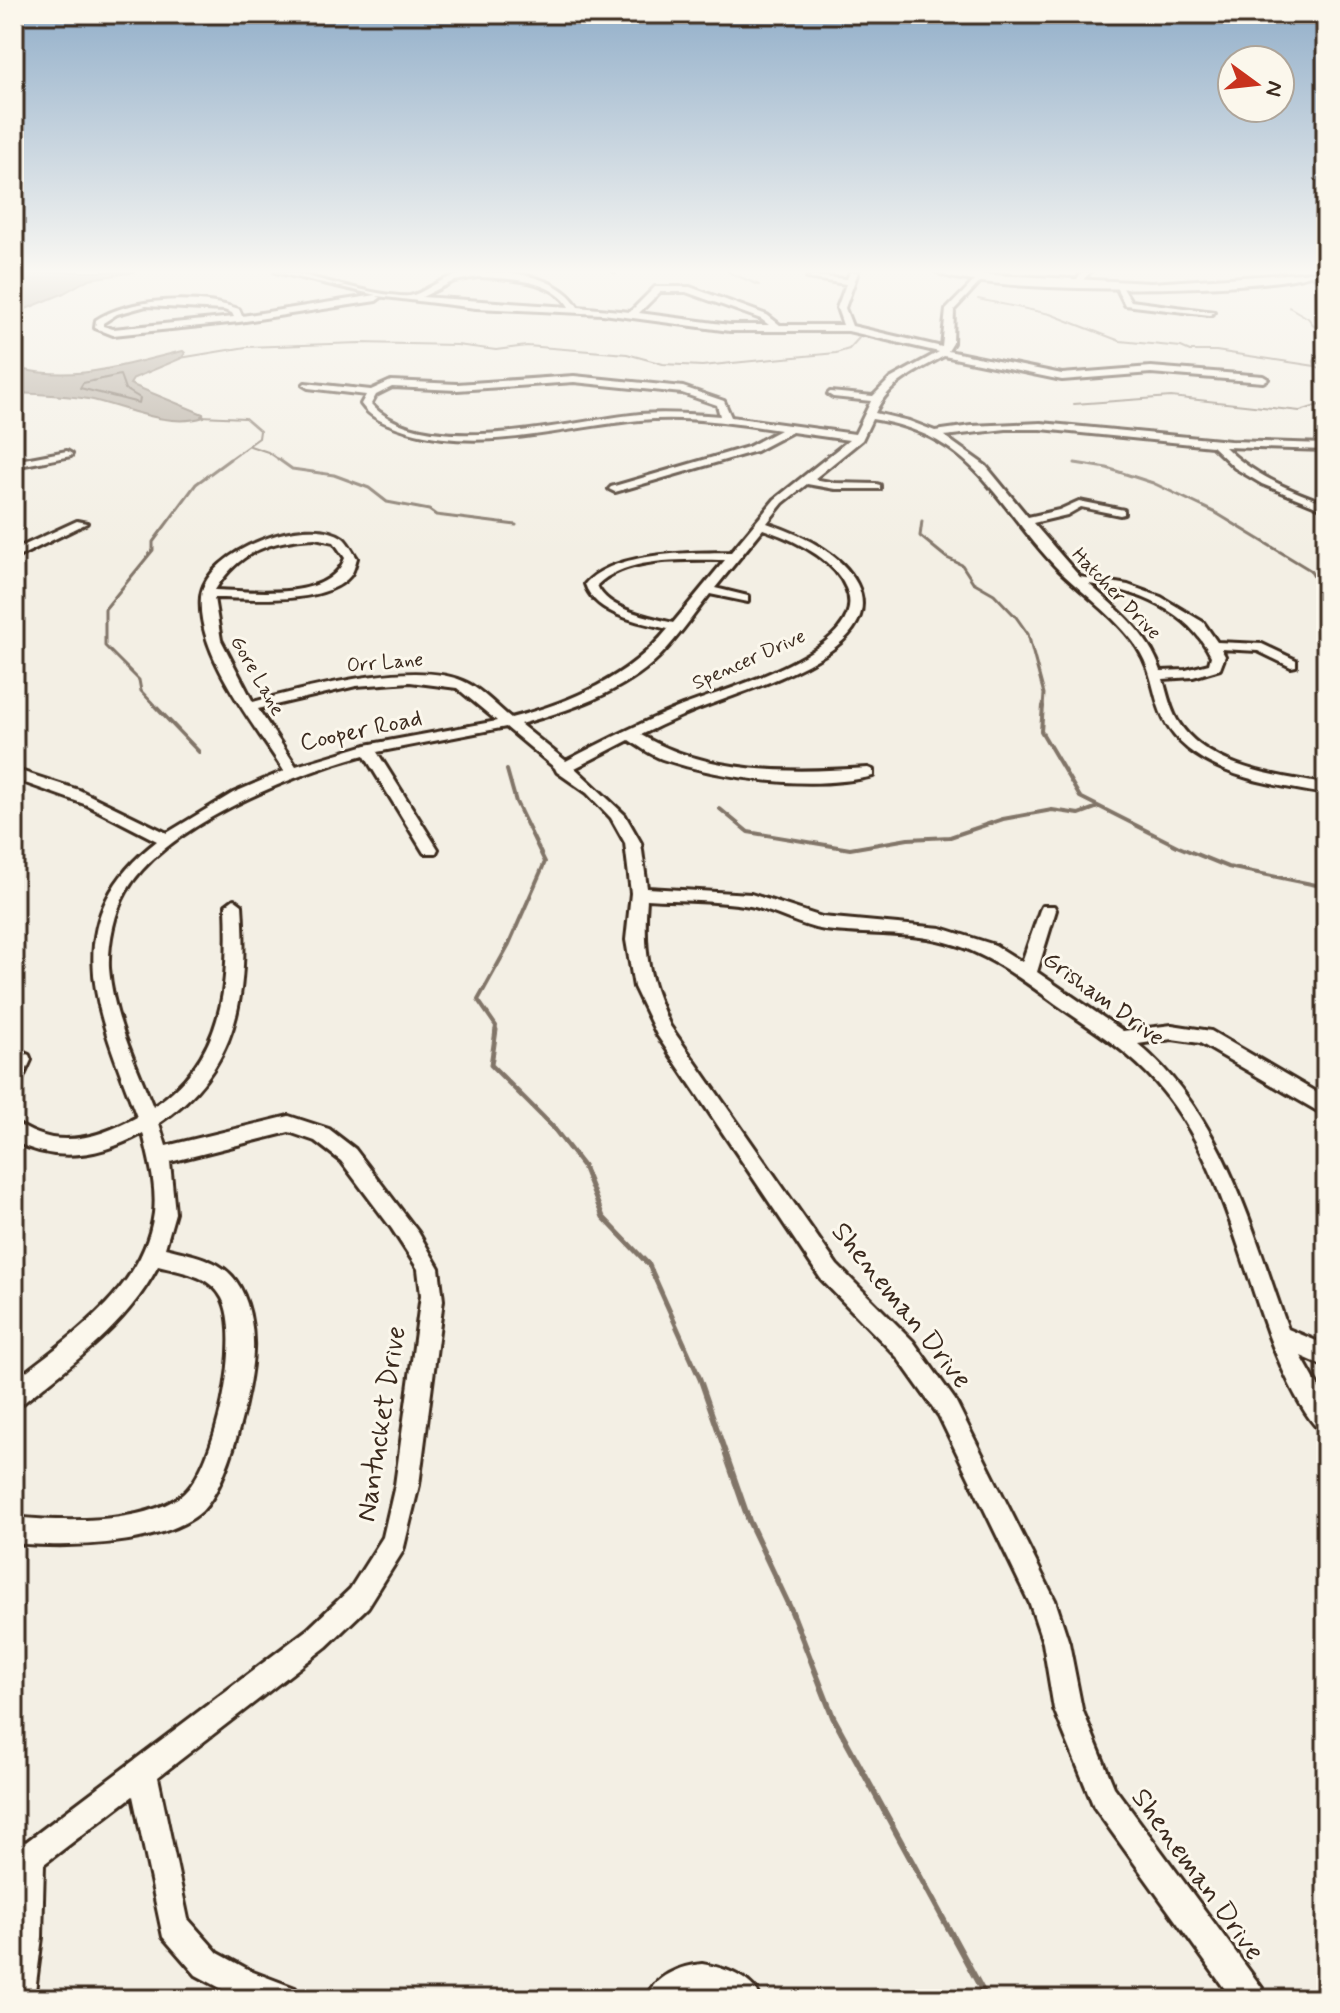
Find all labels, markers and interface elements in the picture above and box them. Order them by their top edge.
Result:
north arrow [1216,44,1296,124]
text: N [1258,78,1289,99]
street label: Hatcher Drive [1065,542,1167,646]
street label: Spencer Drive [688,623,810,697]
street label: Gore Lane [223,631,291,721]
street label: Orr Lane [345,646,425,680]
street label: Cooper Road [297,703,425,759]
street label: Grisham Drive [1036,944,1170,1054]
street label: Sheneman Drive [822,1215,980,1397]
street label: Nantucket Drive [348,1323,416,1525]
street label: Sheneman Drive [1122,1781,1272,1969]

